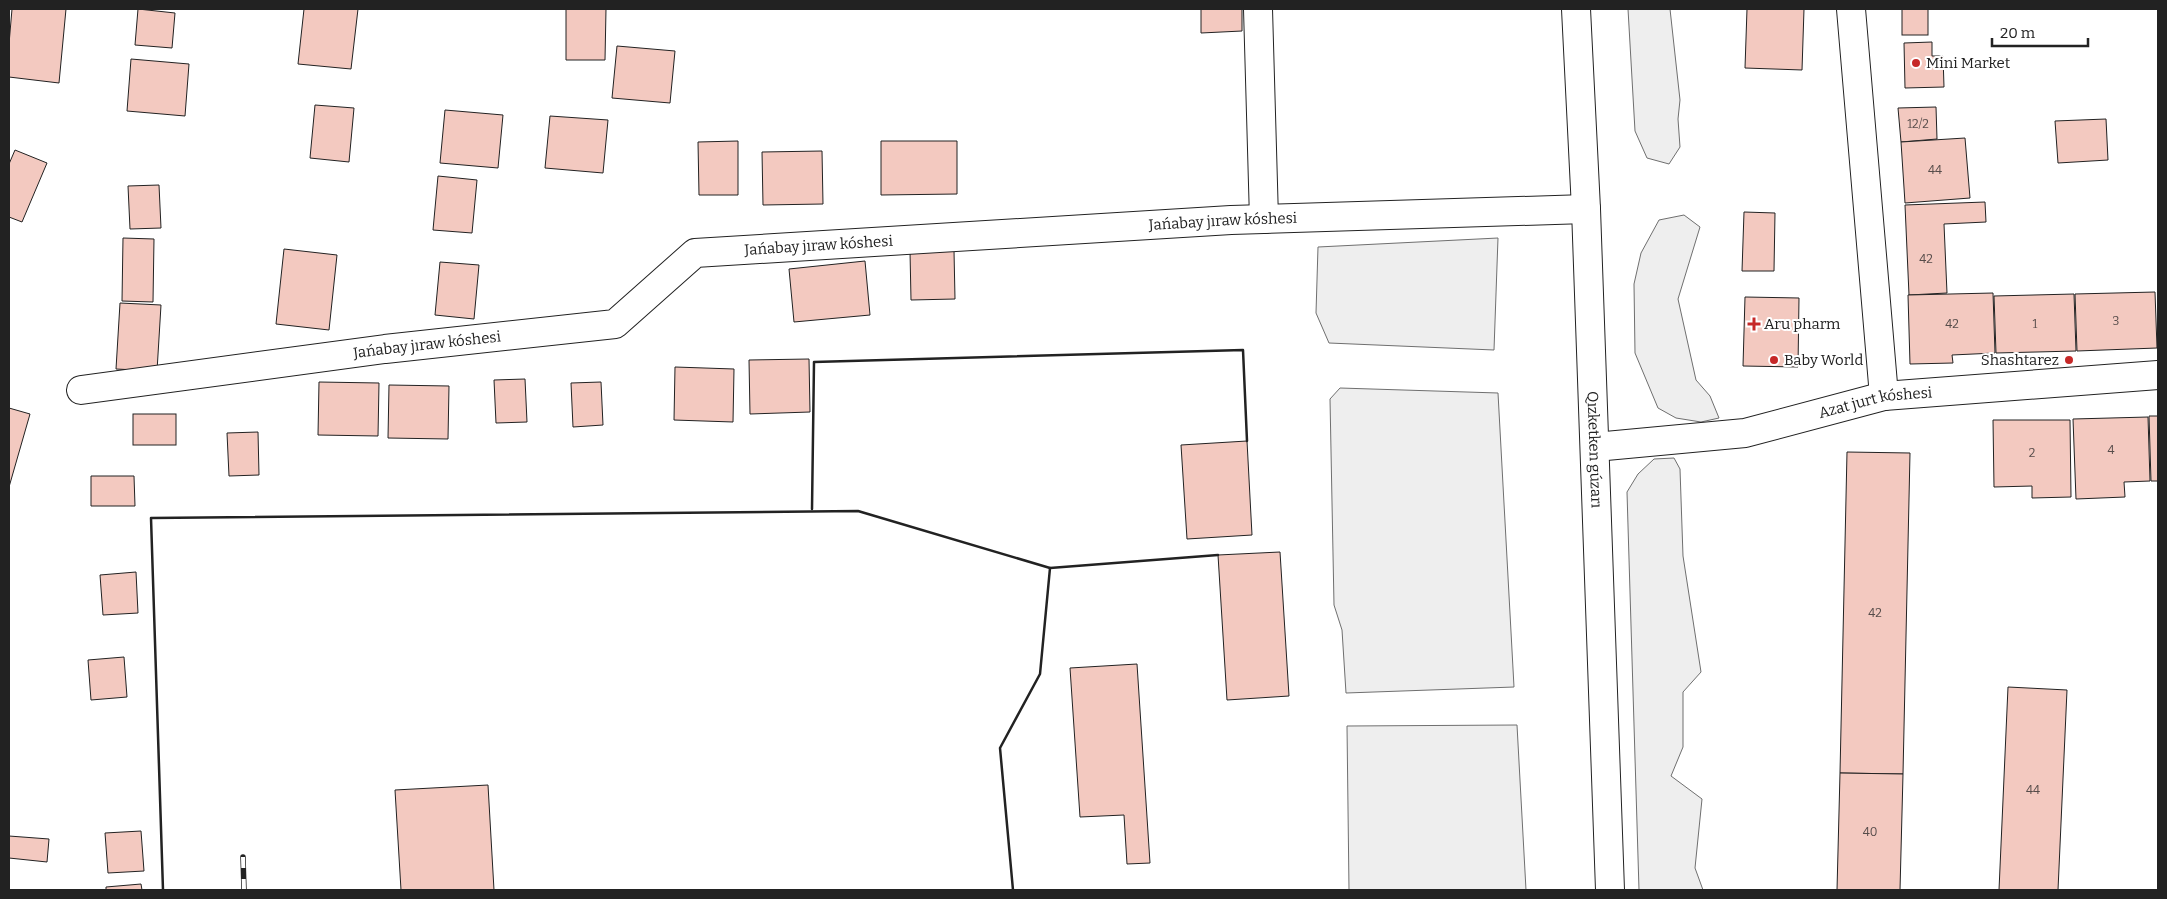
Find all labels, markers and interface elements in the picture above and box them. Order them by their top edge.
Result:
scale bar [1992,15,2088,47]
text: 20 m [2000,24,2036,42]
place label: Mini Market [1926,54,2011,72]
marker: Mini Market [1910,57,1922,69]
house number: 12/2 [1907,117,1929,131]
house number: 44 [1928,163,1942,177]
street label: Jańabay jıraw kóshesi [1147,209,1298,234]
street label: Jańabay jıraw kóshesi [743,232,894,259]
house number: 42 [1919,252,1933,266]
house number: 3 [2113,314,2120,328]
place label: Aru pharm [1764,315,1841,333]
house number: 42 [1945,317,1959,331]
house number: 1 [2033,317,2038,331]
marker: Aru pharm [1748,318,1760,330]
street label: Jańabay jıraw kóshesi [351,327,502,362]
place label: Baby World [1784,351,1863,369]
place label: Shashtarez [1981,351,2059,369]
marker: Baby World [1768,354,1780,366]
marker: Shashtarez [2063,354,2075,366]
street label: Azat jurt kóshesi [1817,383,1933,422]
street label: Qızketken gúzarı [1583,391,1606,509]
house number: 4 [2107,443,2115,457]
house number: 2 [2029,446,2035,460]
house number: 42 [1868,606,1882,620]
house number: 44 [2026,783,2040,797]
house number: 40 [1863,825,1877,839]

